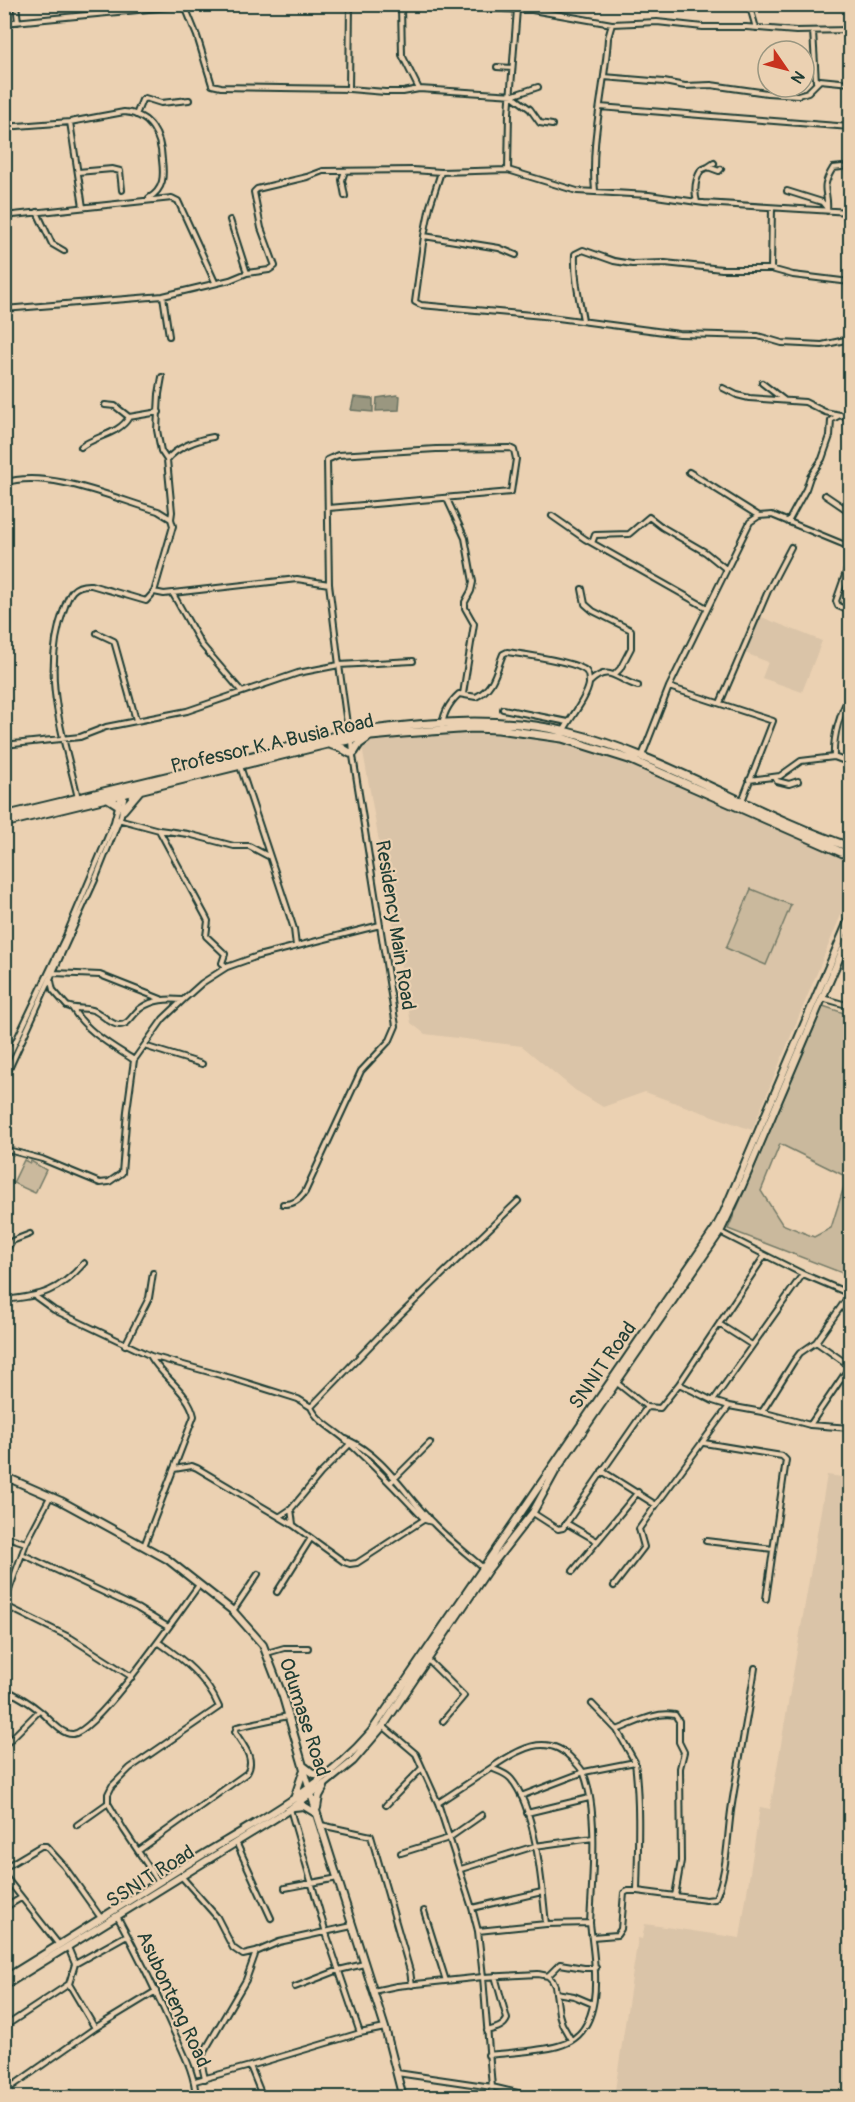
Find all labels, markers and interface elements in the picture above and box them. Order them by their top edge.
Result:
north arrow [756,39,816,99]
text: N [786,67,809,87]
street label: Professor K.A Busia Road [168,708,376,779]
street label: Residency Main Road [370,838,421,1012]
street label: SNNIT Road [563,1317,642,1414]
street label: Odumase Road [274,1655,336,1780]
street label: SSNIT Road [102,1840,199,1913]
street label: Asubonteng Road [131,1927,216,2071]

